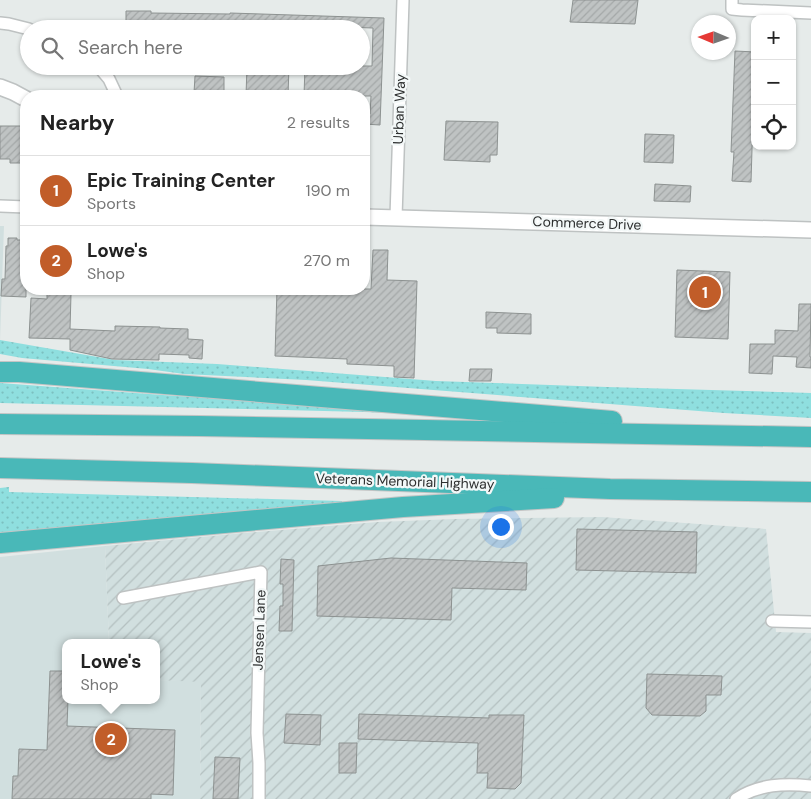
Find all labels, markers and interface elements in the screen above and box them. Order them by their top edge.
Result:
north arrow [691,15,736,60]
map controls [751,15,796,150]
button: + [751,15,796,60]
search box [20,20,370,75]
icon: search [38,34,66,62]
text: Search here [78,35,183,60]
button: − [751,60,796,105]
street label: Urban Way [389,73,409,145]
button: locate [751,105,796,150]
text: Nearby [40,109,114,137]
text: 2 results [287,112,350,133]
text: Epic Training Center [87,168,275,193]
text: 1 [53,180,59,201]
text: 190 m [306,180,350,201]
text: Sports [87,193,136,214]
street label: Commerce Drive [532,212,642,234]
text: Lowe's [87,238,148,263]
text: 2 [51,250,61,271]
text: 270 m [303,250,350,271]
text: Shop [87,263,125,284]
pin: 1 [689,273,721,311]
street label: Veterans Memorial Highway [315,469,495,493]
your location [488,514,514,540]
street label: Jensen Lane [249,589,269,671]
popup [62,639,160,704]
text: Lowe's [81,649,141,674]
text: Shop [81,674,119,695]
pin: 2 [95,720,127,758]

